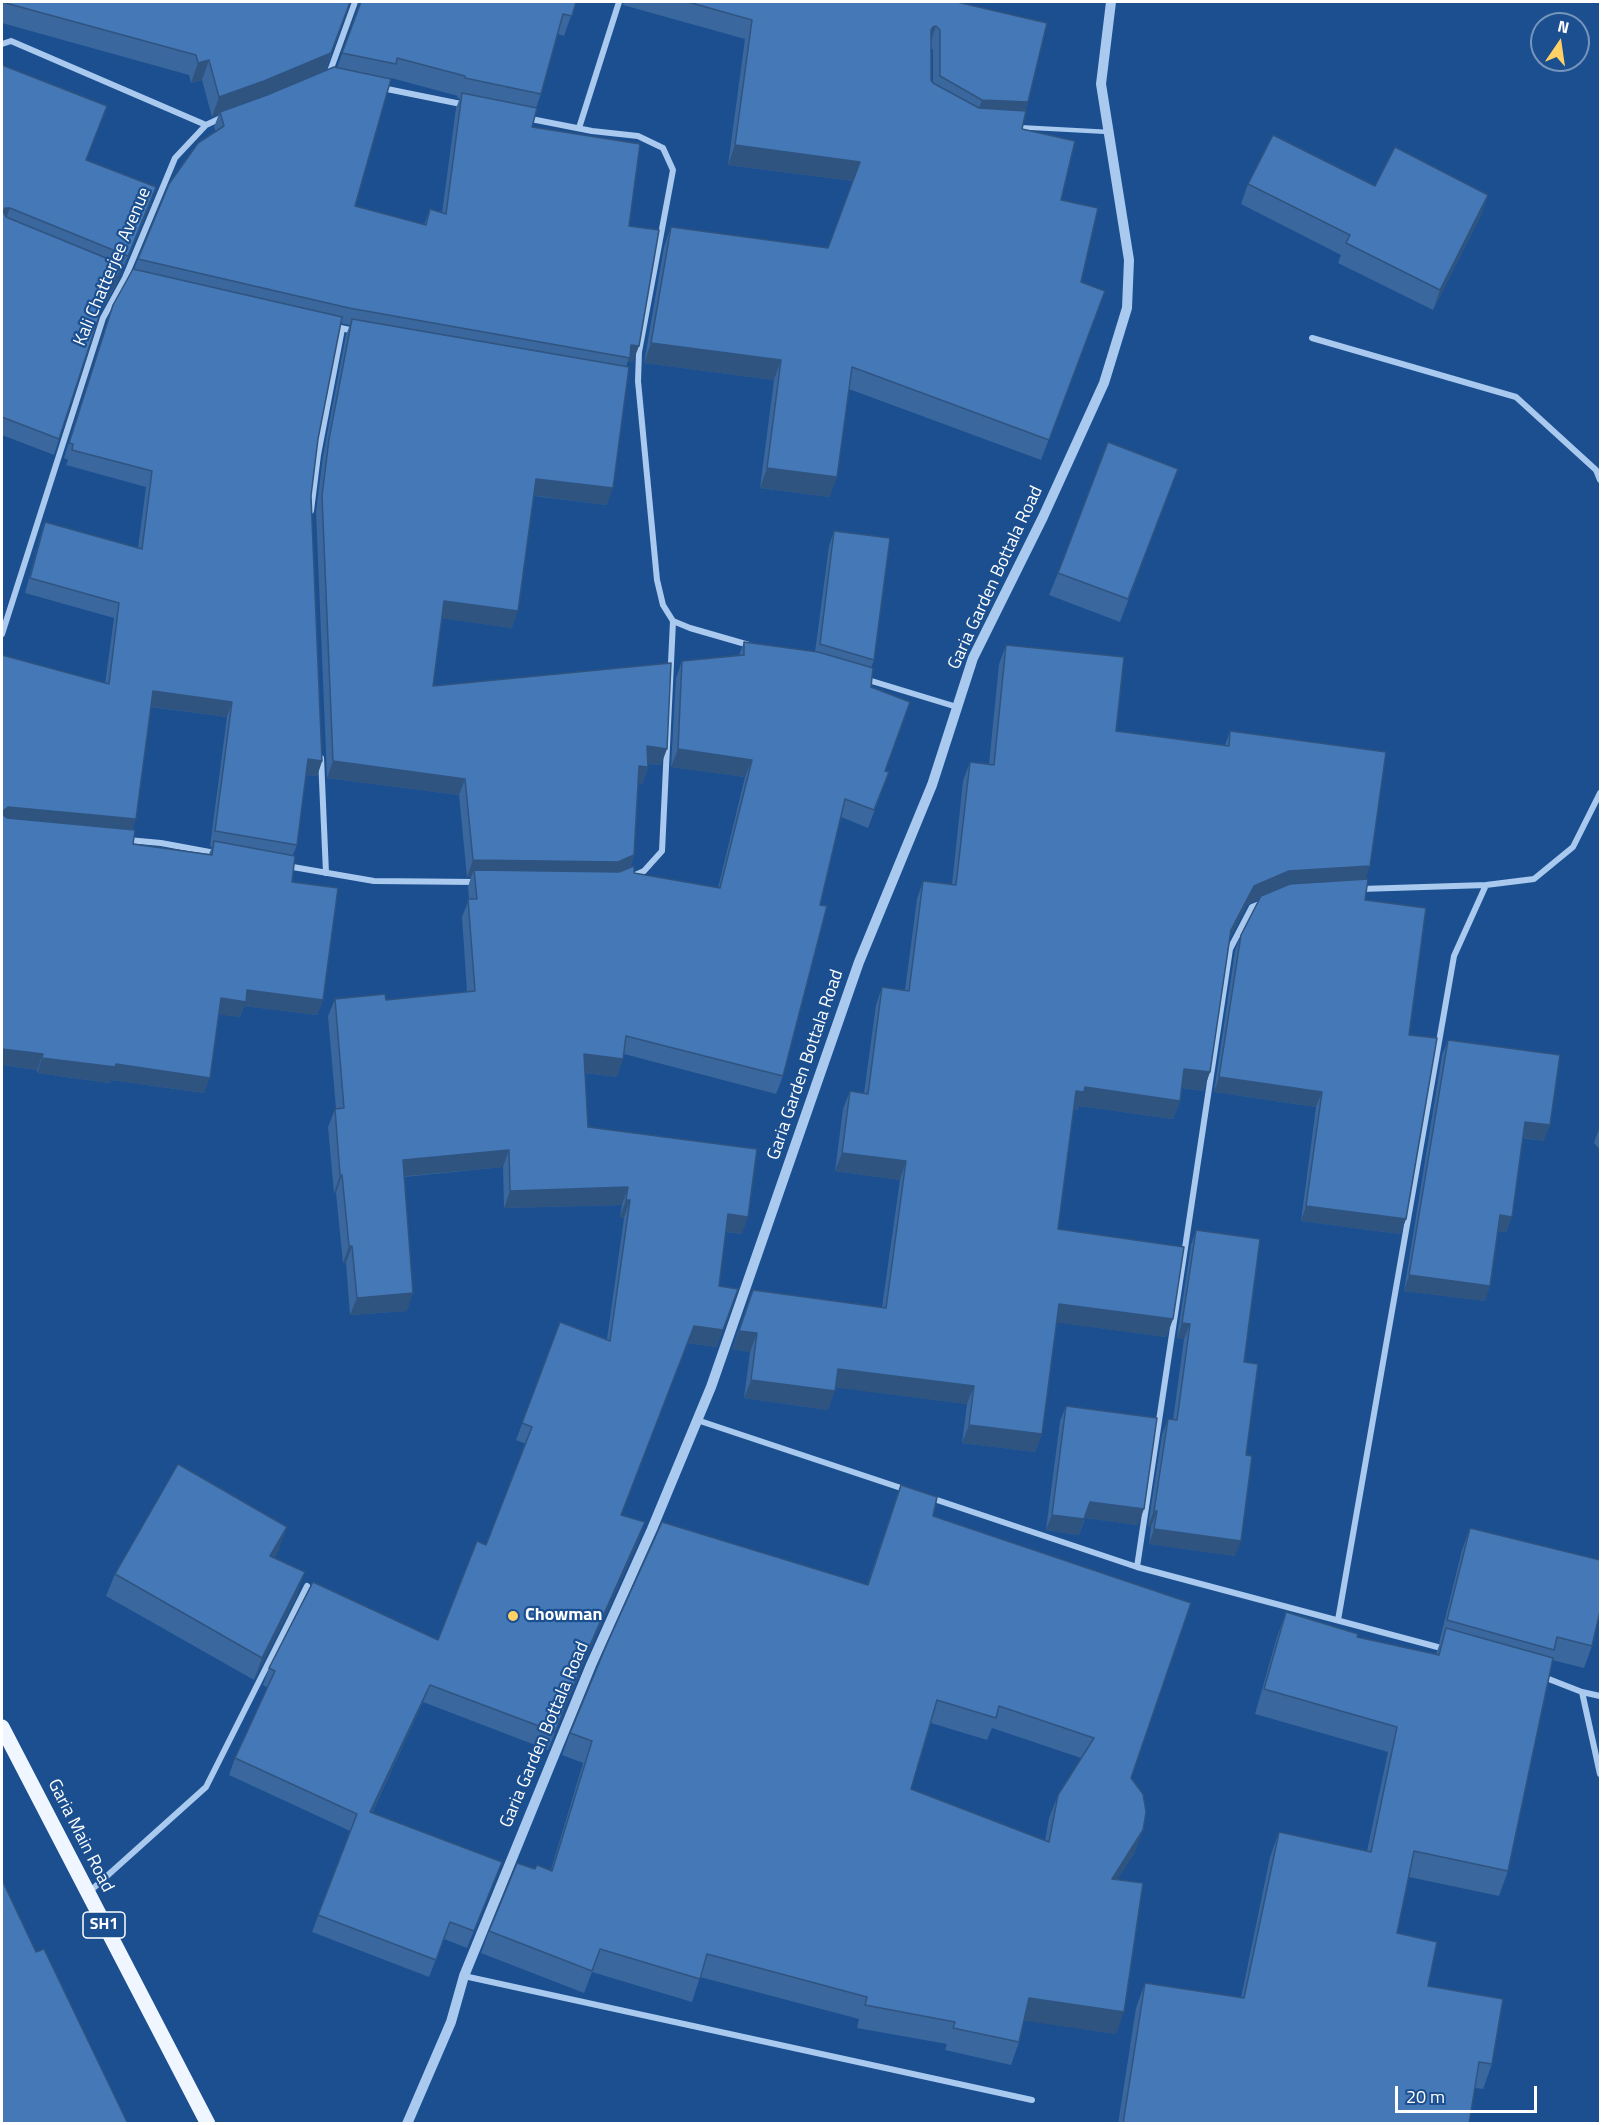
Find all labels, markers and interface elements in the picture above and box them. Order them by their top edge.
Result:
north arrow [1530,12,1590,72]
text: N [1555,13,1572,39]
street label: Kali Chatterjee Avenue [70,184,156,350]
street label: Garia Garden Bottala Road [944,483,1048,673]
street label: Garia Garden Bottala Road [763,967,849,1163]
place label: Chowman [525,1605,602,1627]
marker: Chowman [506,1609,520,1623]
street label: Garia Garden Bottala Road [496,1639,594,1831]
street label: Garia Main Road [42,1776,118,1896]
road number: SH1 [83,1912,125,1938]
scale bar [1398,2074,1540,2112]
text: 20 m [1406,2083,1445,2110]

